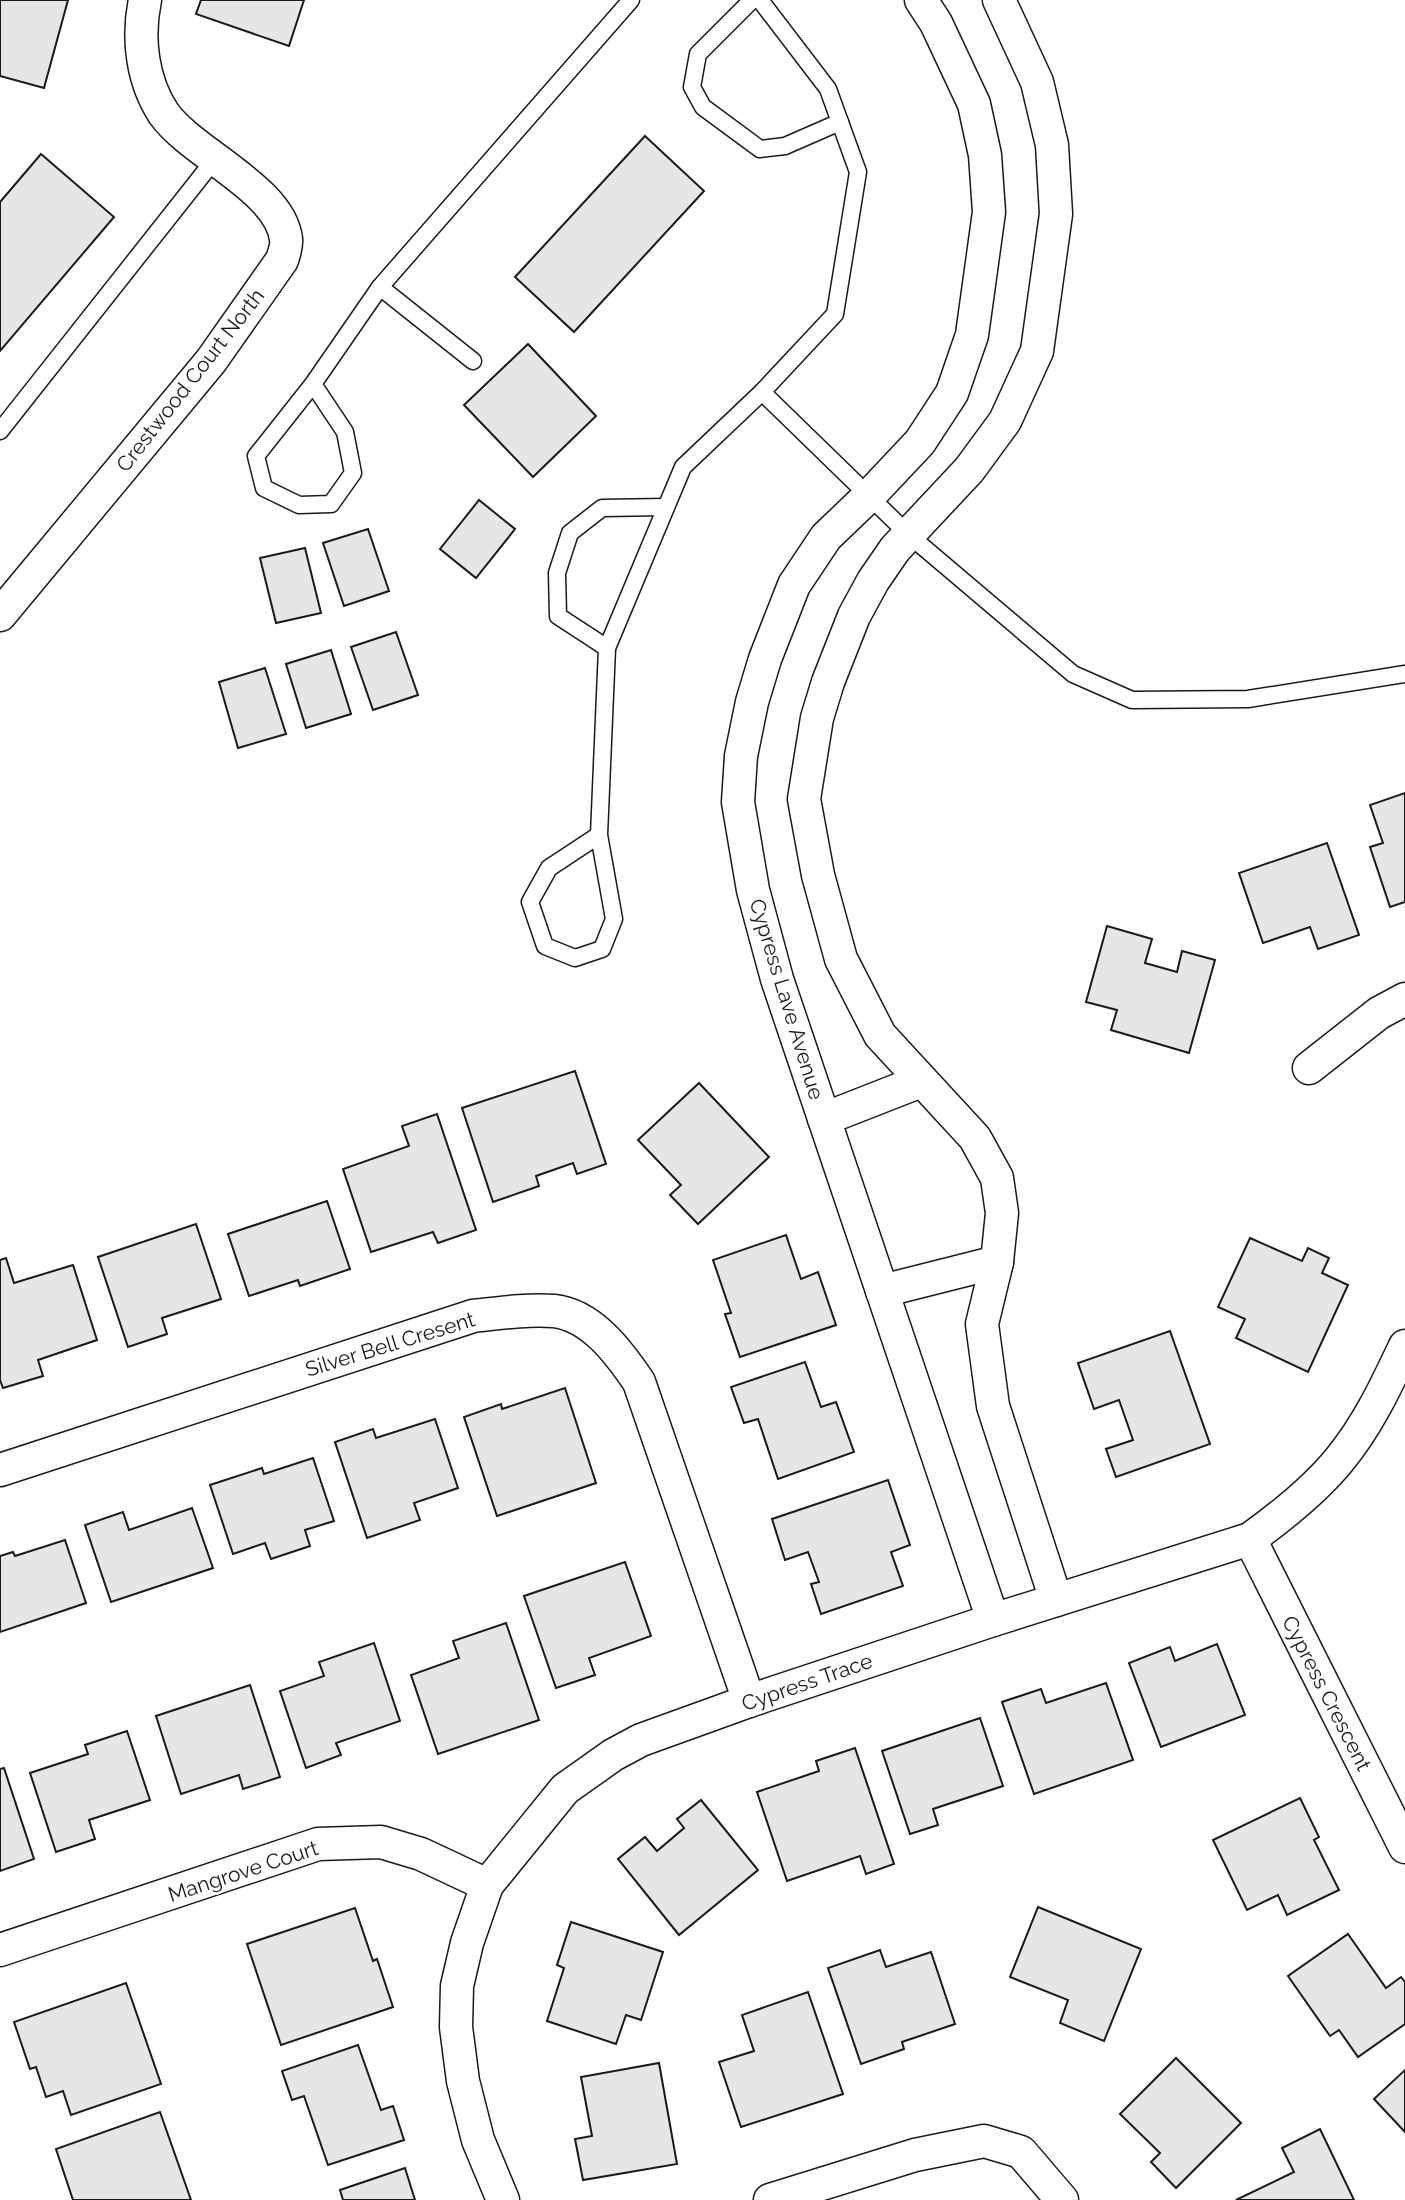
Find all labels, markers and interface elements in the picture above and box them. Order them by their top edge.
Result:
street label: Crestwood Court North [111,284,269,476]
street label: Cypress Lave Avenue [745,896,829,1102]
street label: Silver Bell Cresent [302,1306,478,1382]
street label: Cypress Crescent [1277,1611,1377,1775]
street label: Cypress Trace [738,1648,876,1716]
street label: Mangrove Court [165,1835,321,1907]

